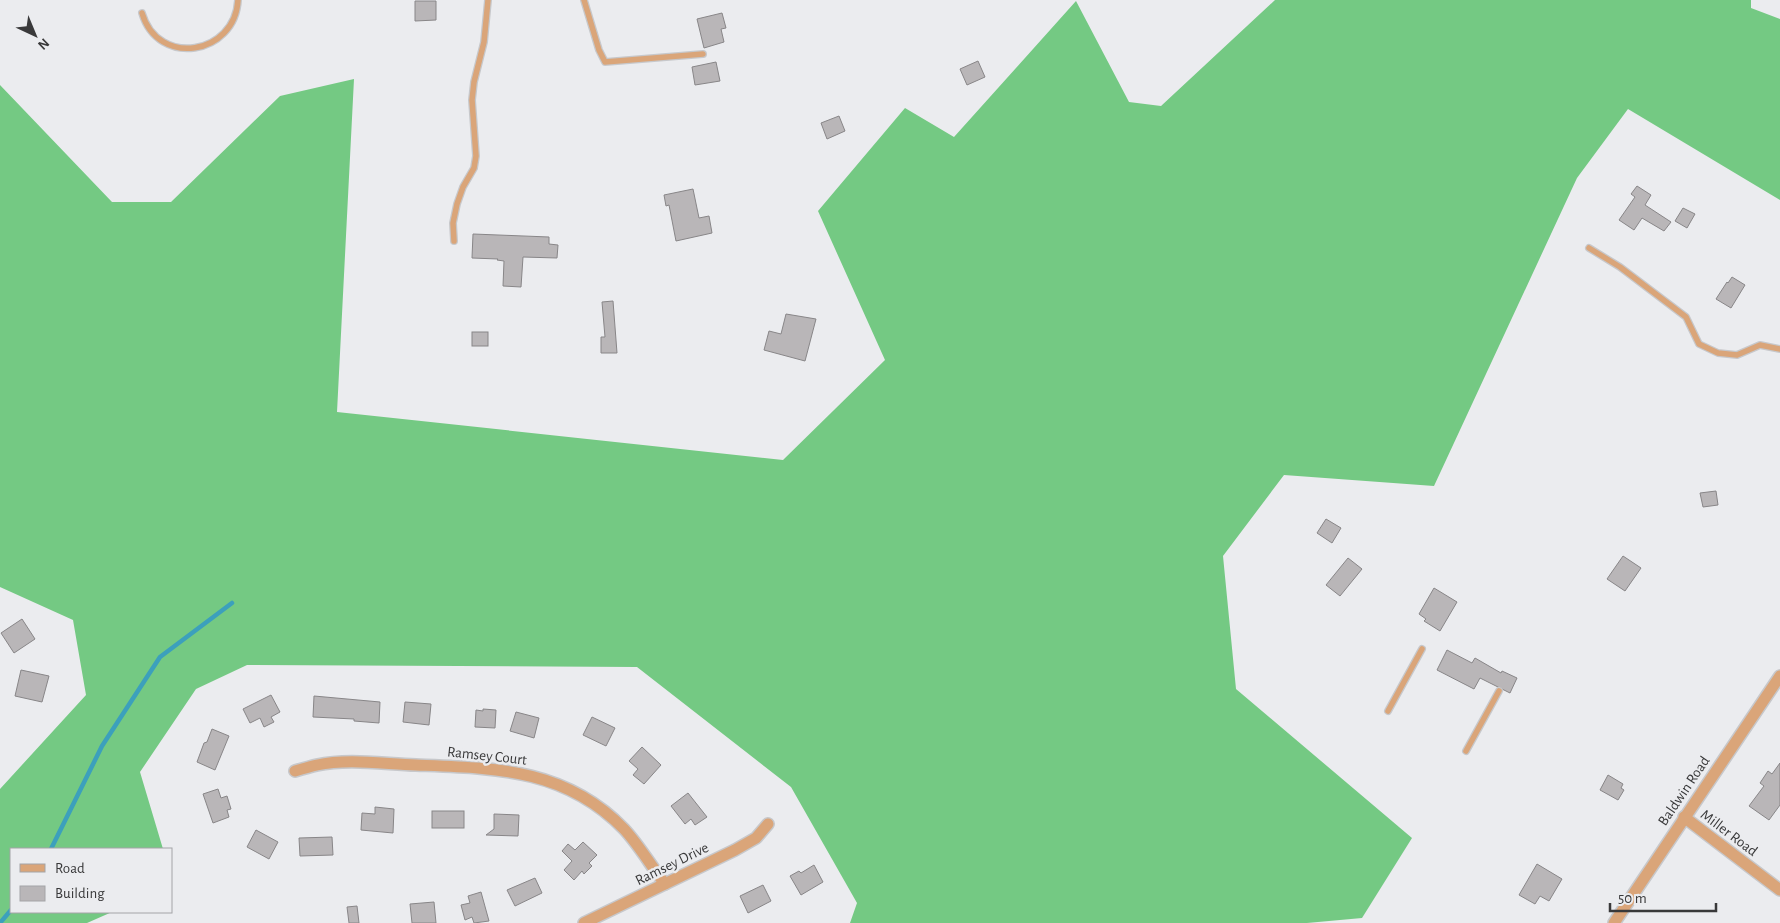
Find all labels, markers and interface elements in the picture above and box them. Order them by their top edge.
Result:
north arrow [10,10,60,60]
text: N [35,35,52,52]
street label: Ramsey Court [446,744,528,768]
street label: Baldwin Road [1655,753,1713,828]
street label: Miller Road [1698,807,1760,859]
street label: Ramsey Drive [633,840,711,888]
legend [10,848,172,913]
text: Road [55,861,85,876]
scale bar [1610,880,1716,912]
text: Building [55,886,105,901]
text: 50 m [1618,891,1647,906]

